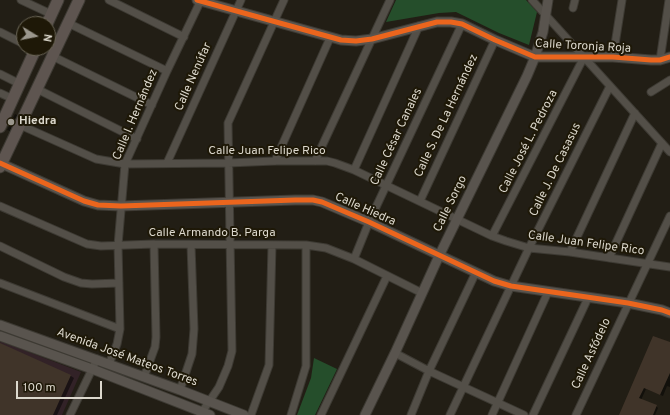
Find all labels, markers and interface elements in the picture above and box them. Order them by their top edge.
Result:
north arrow [16,16,56,56]
text: N [39,33,54,43]
street label: Calle Toronja Roja [535,37,631,57]
street label: Calle Nenúfar [173,41,215,113]
street label: Calle S. De La Hernández [412,52,482,180]
street label: Calle I. Hernández [110,67,162,163]
street label: Calle César Canales [368,86,426,188]
street label: Calle José L. Pedroza [497,88,561,196]
place label: Hiedra [19,115,56,129]
marker: Hiedra [6,117,16,127]
street label: Calle J. De Casasus [527,121,585,219]
street label: Calle Juan Felipe Rico [208,145,326,159]
street label: Calle Sorgo [431,173,471,235]
street label: Calle Hiedra [332,190,398,230]
street label: Calle Armando B. Parga [149,227,275,241]
street label: Calle Juan Felipe Rico [527,229,645,259]
street label: Calle Asfódelo [569,316,615,392]
street label: Avenida José Mateos Torres [55,326,199,390]
scale bar [18,373,104,399]
text: 100 m [23,380,56,396]

